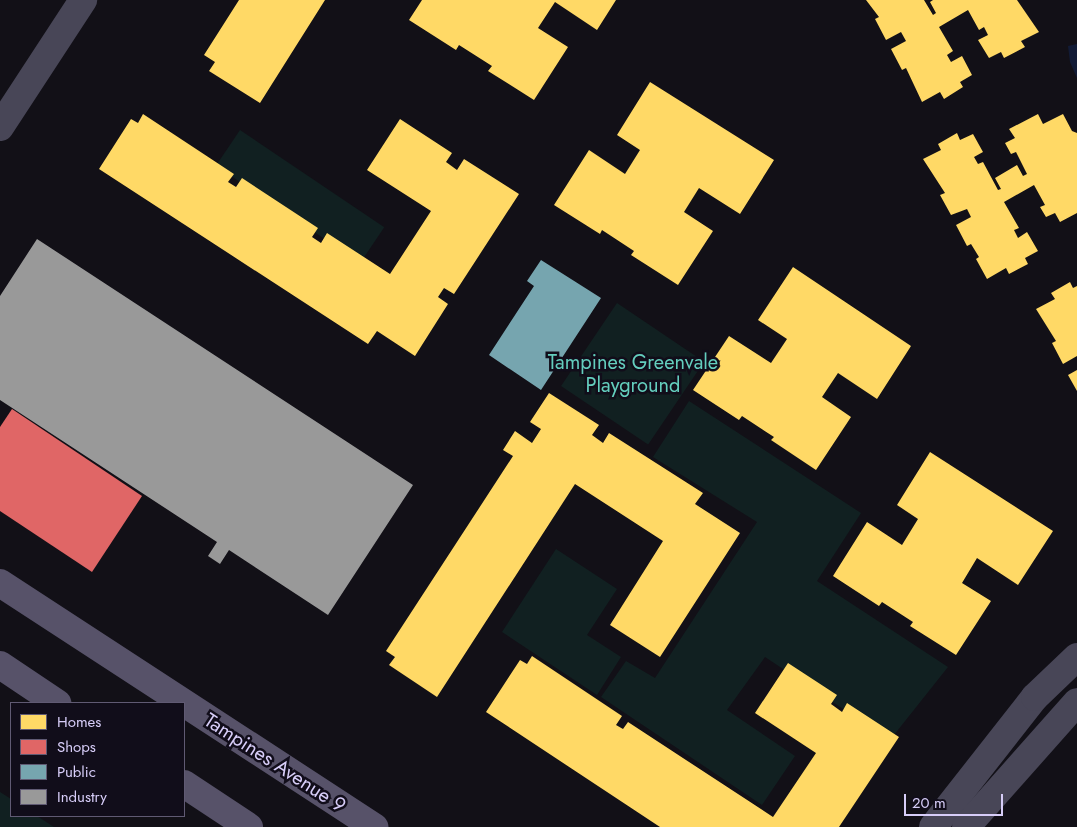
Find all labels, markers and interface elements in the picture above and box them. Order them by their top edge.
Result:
park label: Tampines Greenvale Playground [548,350,718,397]
legend [10,702,185,817]
street label: Tampines Avenue 9 [200,708,350,818]
text: Homes [57,711,101,733]
text: Shops [57,736,96,758]
text: Public [57,761,96,783]
scale bar [907,784,1006,816]
text: Industry [57,786,107,808]
text: 20 m [912,792,946,814]

